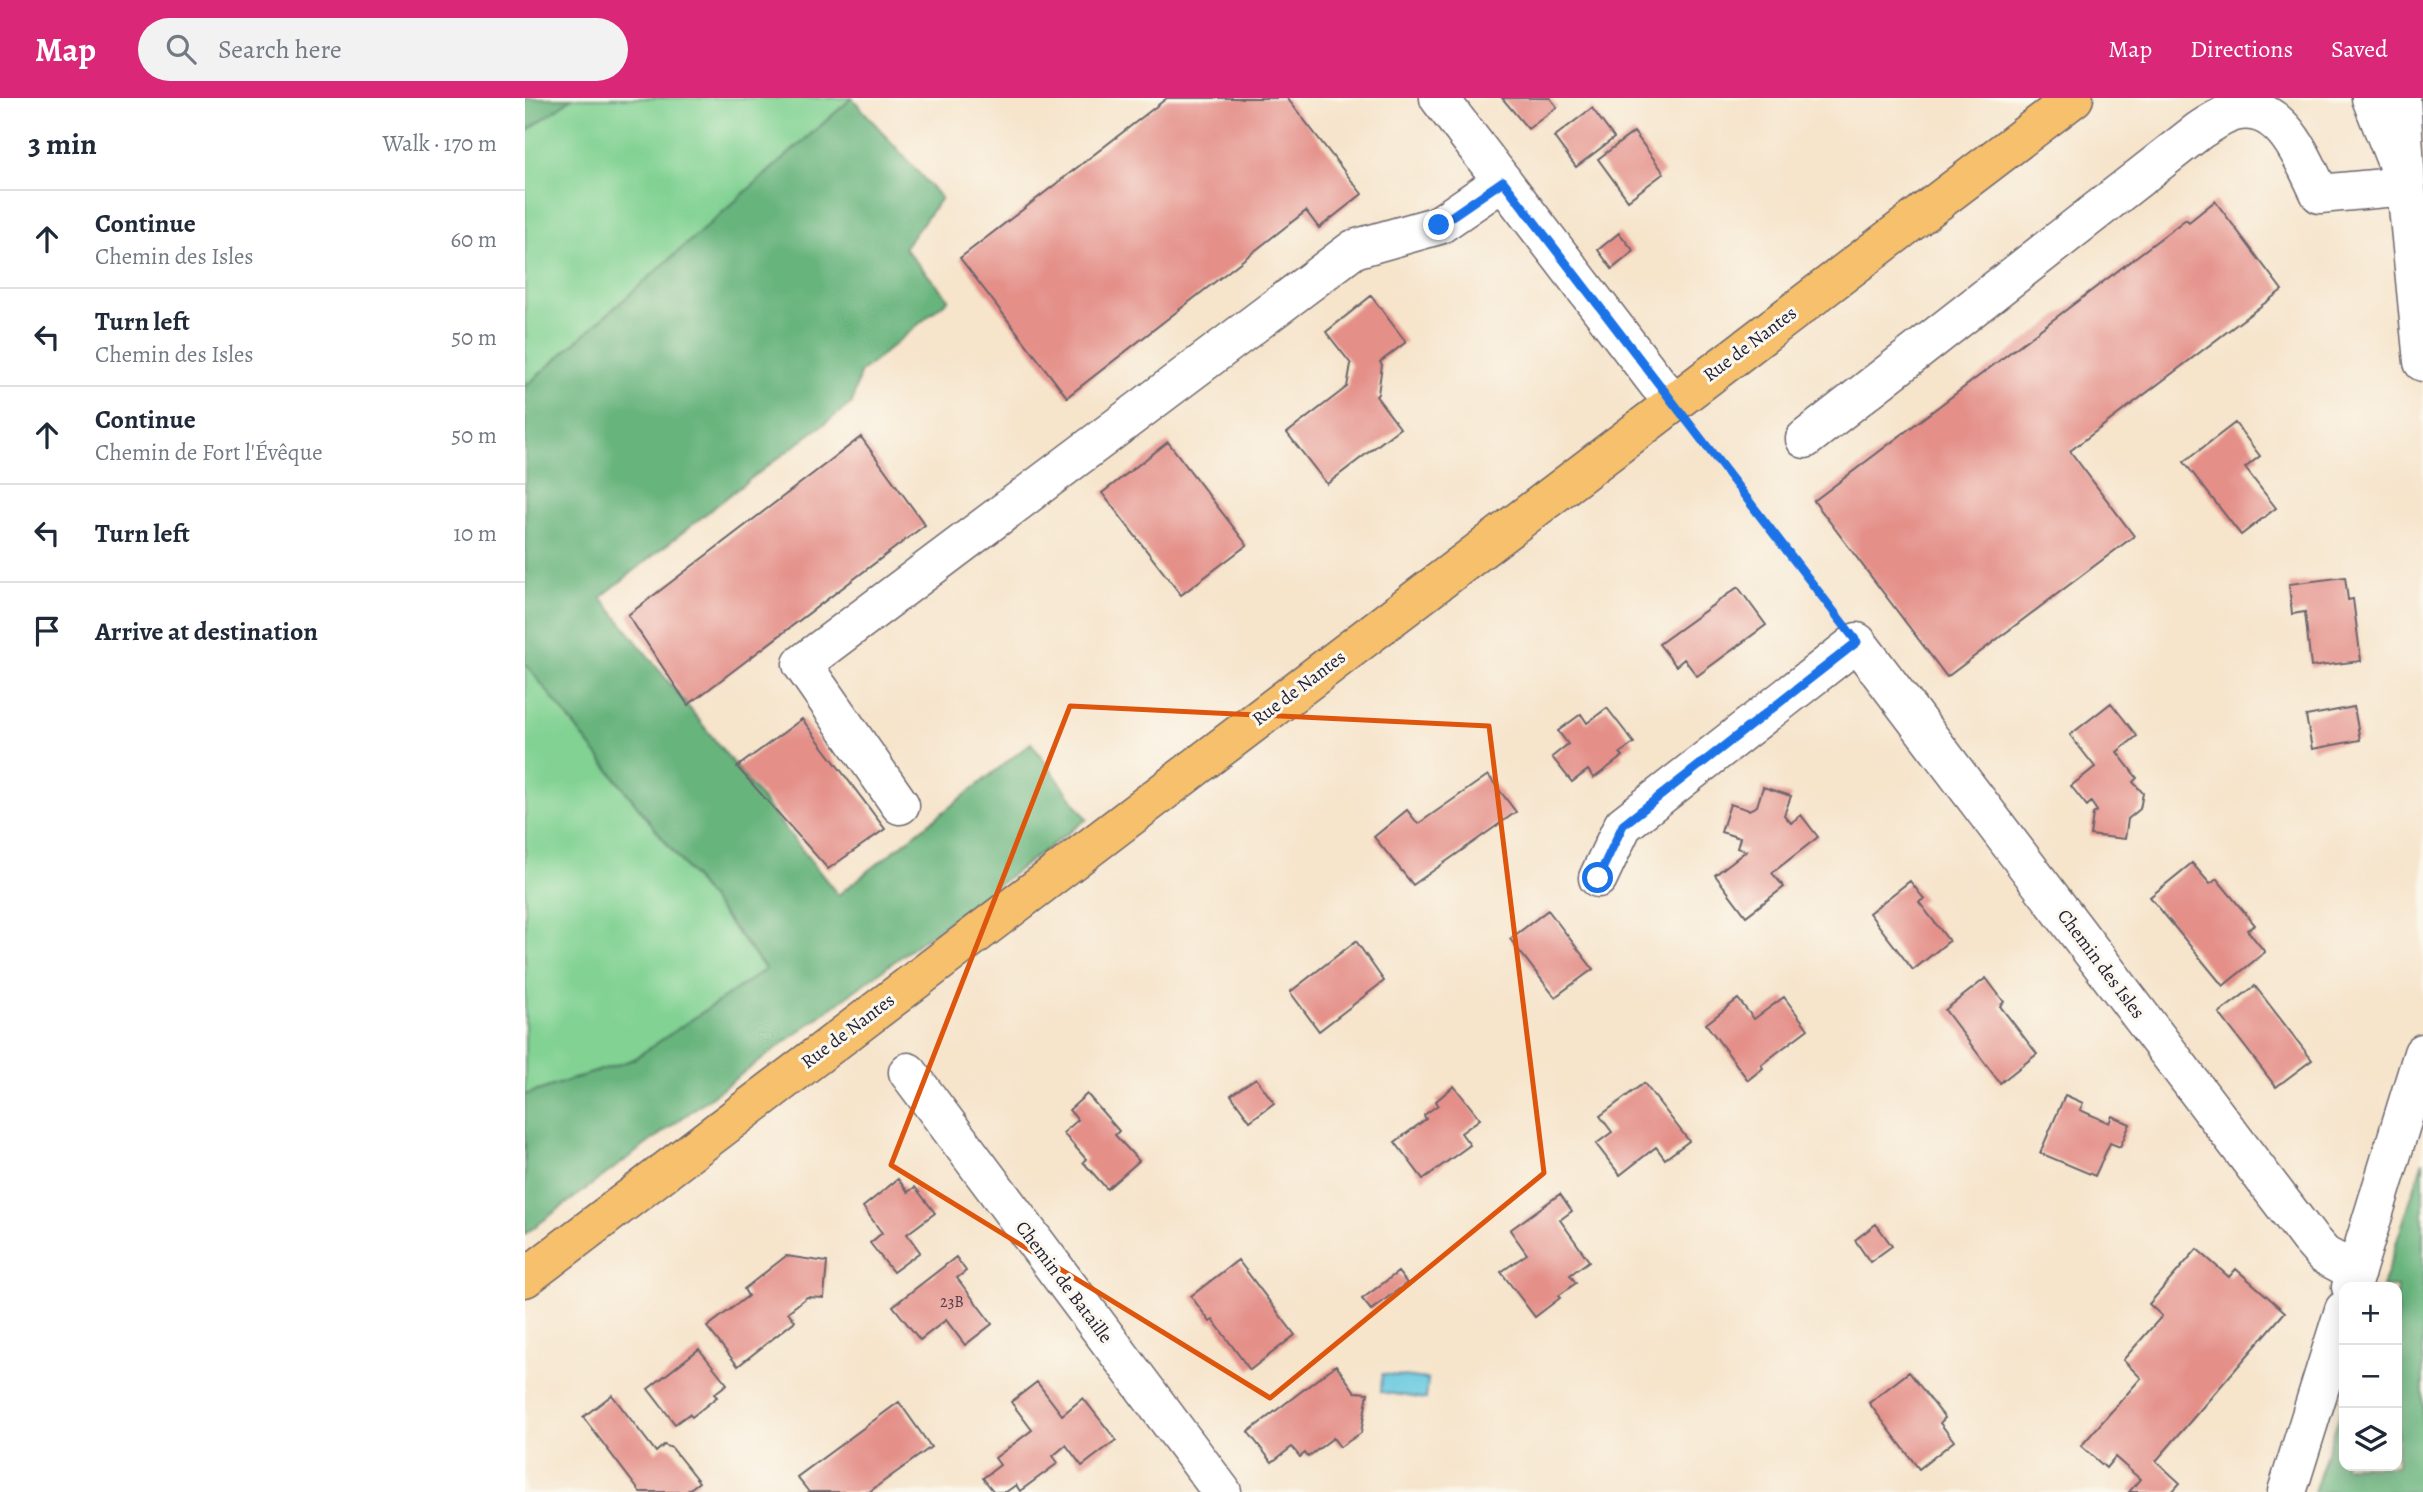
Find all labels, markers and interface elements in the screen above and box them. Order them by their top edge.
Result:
search box [138,18,628,81]
text: Map [35,27,96,72]
icon: search [162,30,200,68]
text: Search here [218,32,342,67]
text: Map [2108,33,2152,65]
text: Directions [2190,33,2293,65]
text: Saved [2331,33,2388,65]
text: 3 min [28,124,97,164]
text: Walk · 170 m [383,128,497,159]
text: Continue [95,206,196,241]
route end [1423,209,1454,240]
icon: ahead [28,220,66,258]
text: 60 m [450,224,497,255]
text: Chemin des Isles [95,241,253,272]
street label: Rue de Nantes [1698,300,1802,388]
text: Turn left [95,304,190,339]
icon: left [28,318,66,356]
text: 50 m [451,322,497,353]
text: Chemin des Isles [95,339,253,370]
text: Continue [95,402,196,437]
icon: ahead [28,416,66,454]
text: 50 m [451,420,497,451]
text: Chemin de Fort l'Évêque [95,437,322,468]
icon: left [28,514,66,552]
text: Turn left [95,516,190,551]
text: 10 m [453,518,497,549]
icon: arrive [28,612,66,650]
text: Arrive at destination [95,614,318,649]
street label: Rue de Nantes [1247,644,1351,732]
route start [1582,862,1613,893]
street label: Chemin des Isles [2051,904,2151,1024]
street label: Rue de Nantes [796,987,900,1075]
street label: Chemin de Bataille [1009,1216,1119,1348]
map controls [2339,1282,2402,1471]
button: + [2339,1282,2402,1345]
house number: 23B [940,1291,964,1313]
button: − [2339,1345,2402,1408]
button: layers [2339,1408,2402,1471]

